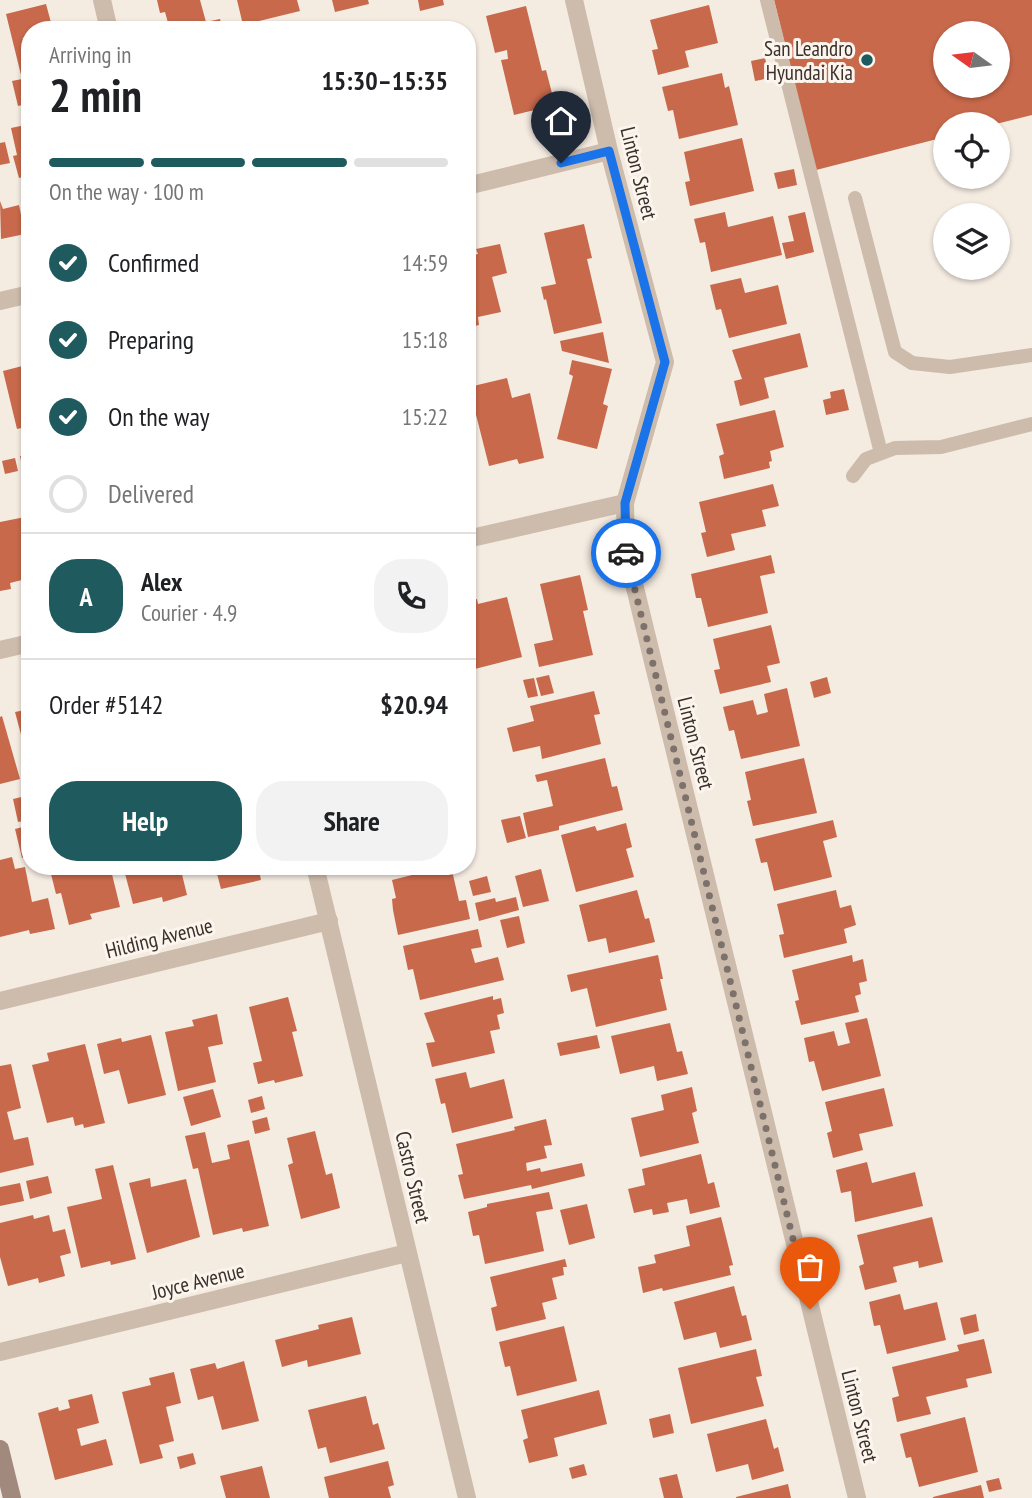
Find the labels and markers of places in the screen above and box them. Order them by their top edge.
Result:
place label: San Leandro Hyundai Kia [764,35,853,86]
marker: San Leandro Hyundai Kia [859,52,875,68]
pin [531,91,591,163]
pin [780,1237,840,1309]

